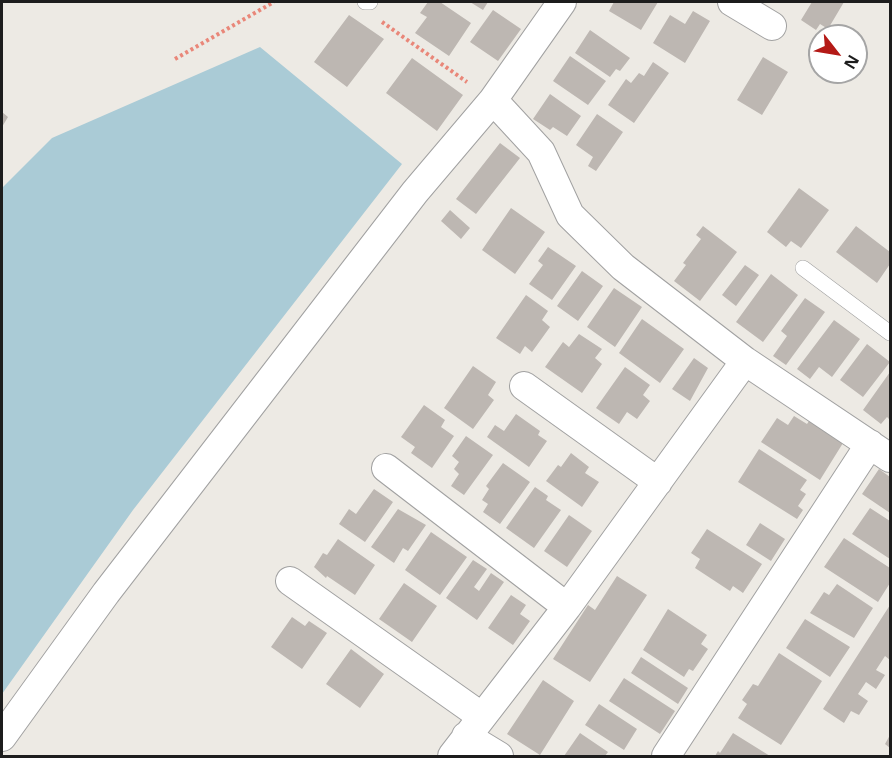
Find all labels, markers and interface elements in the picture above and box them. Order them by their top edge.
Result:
north arrow [808,24,868,84]
text: N [839,51,864,73]

